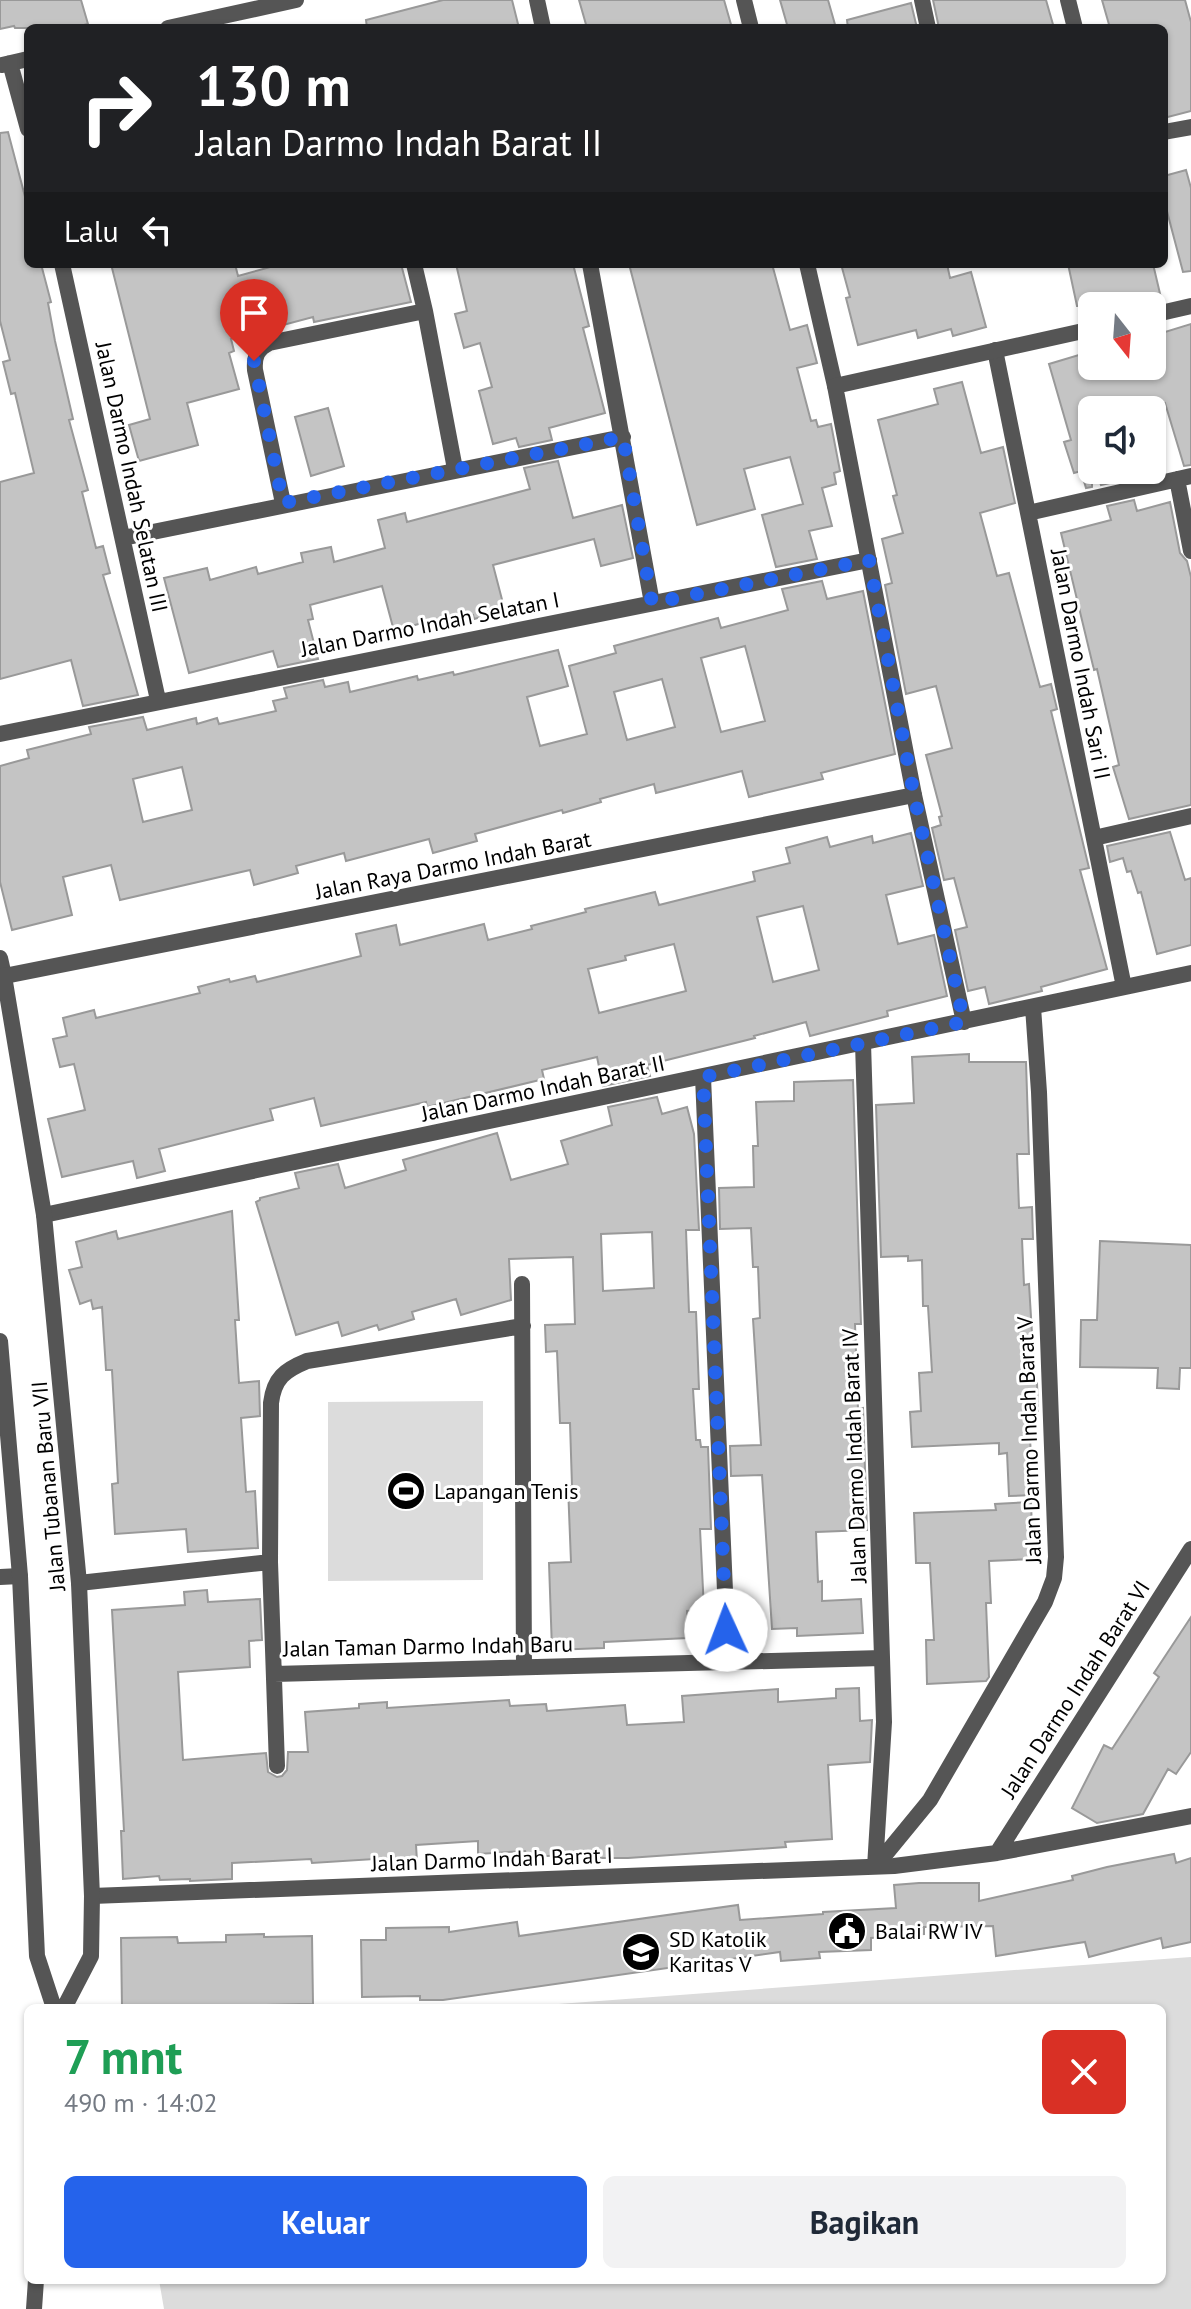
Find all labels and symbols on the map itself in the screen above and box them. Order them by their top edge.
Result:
pin [220,279,288,361]
north arrow [1078,292,1166,380]
street label: Jalan Darmo Indah Selatan III [89,338,174,615]
street label: Jalan Darmo Indah Sari II [1045,545,1117,782]
street label: Jalan Darmo Indah Selatan I [297,585,562,663]
street label: Jalan Raya Darmo Indah Barat [312,824,594,906]
street label: Jalan Darmo Indah Barat II [418,1048,667,1128]
street label: Jalan Darmo Indah Barat V [1011,1315,1047,1565]
street label: Jalan Darmo Indah Barat IV [836,1328,872,1585]
street label: Jalan Tubanan Baru VII [25,1380,71,1593]
sports icon: Lapangan Tenis [385,1470,427,1512]
place label: Lapangan Tenis [434,1477,578,1505]
street label: Jalan Darmo Indah Barat VI [994,1575,1156,1804]
position arrow [684,1588,768,1672]
street label: Jalan Taman Darmo Indah Baru [282,1629,573,1663]
street label: Jalan Darmo Indah Barat I [370,1841,613,1877]
public building icon: Balai RW IV [826,1910,868,1952]
place label: Balai RW IV [875,1917,983,1945]
place label: SD Katolik Karitas V [669,1925,767,1978]
school or university icon: SD Katolik Karitas V [620,1931,662,1973]

